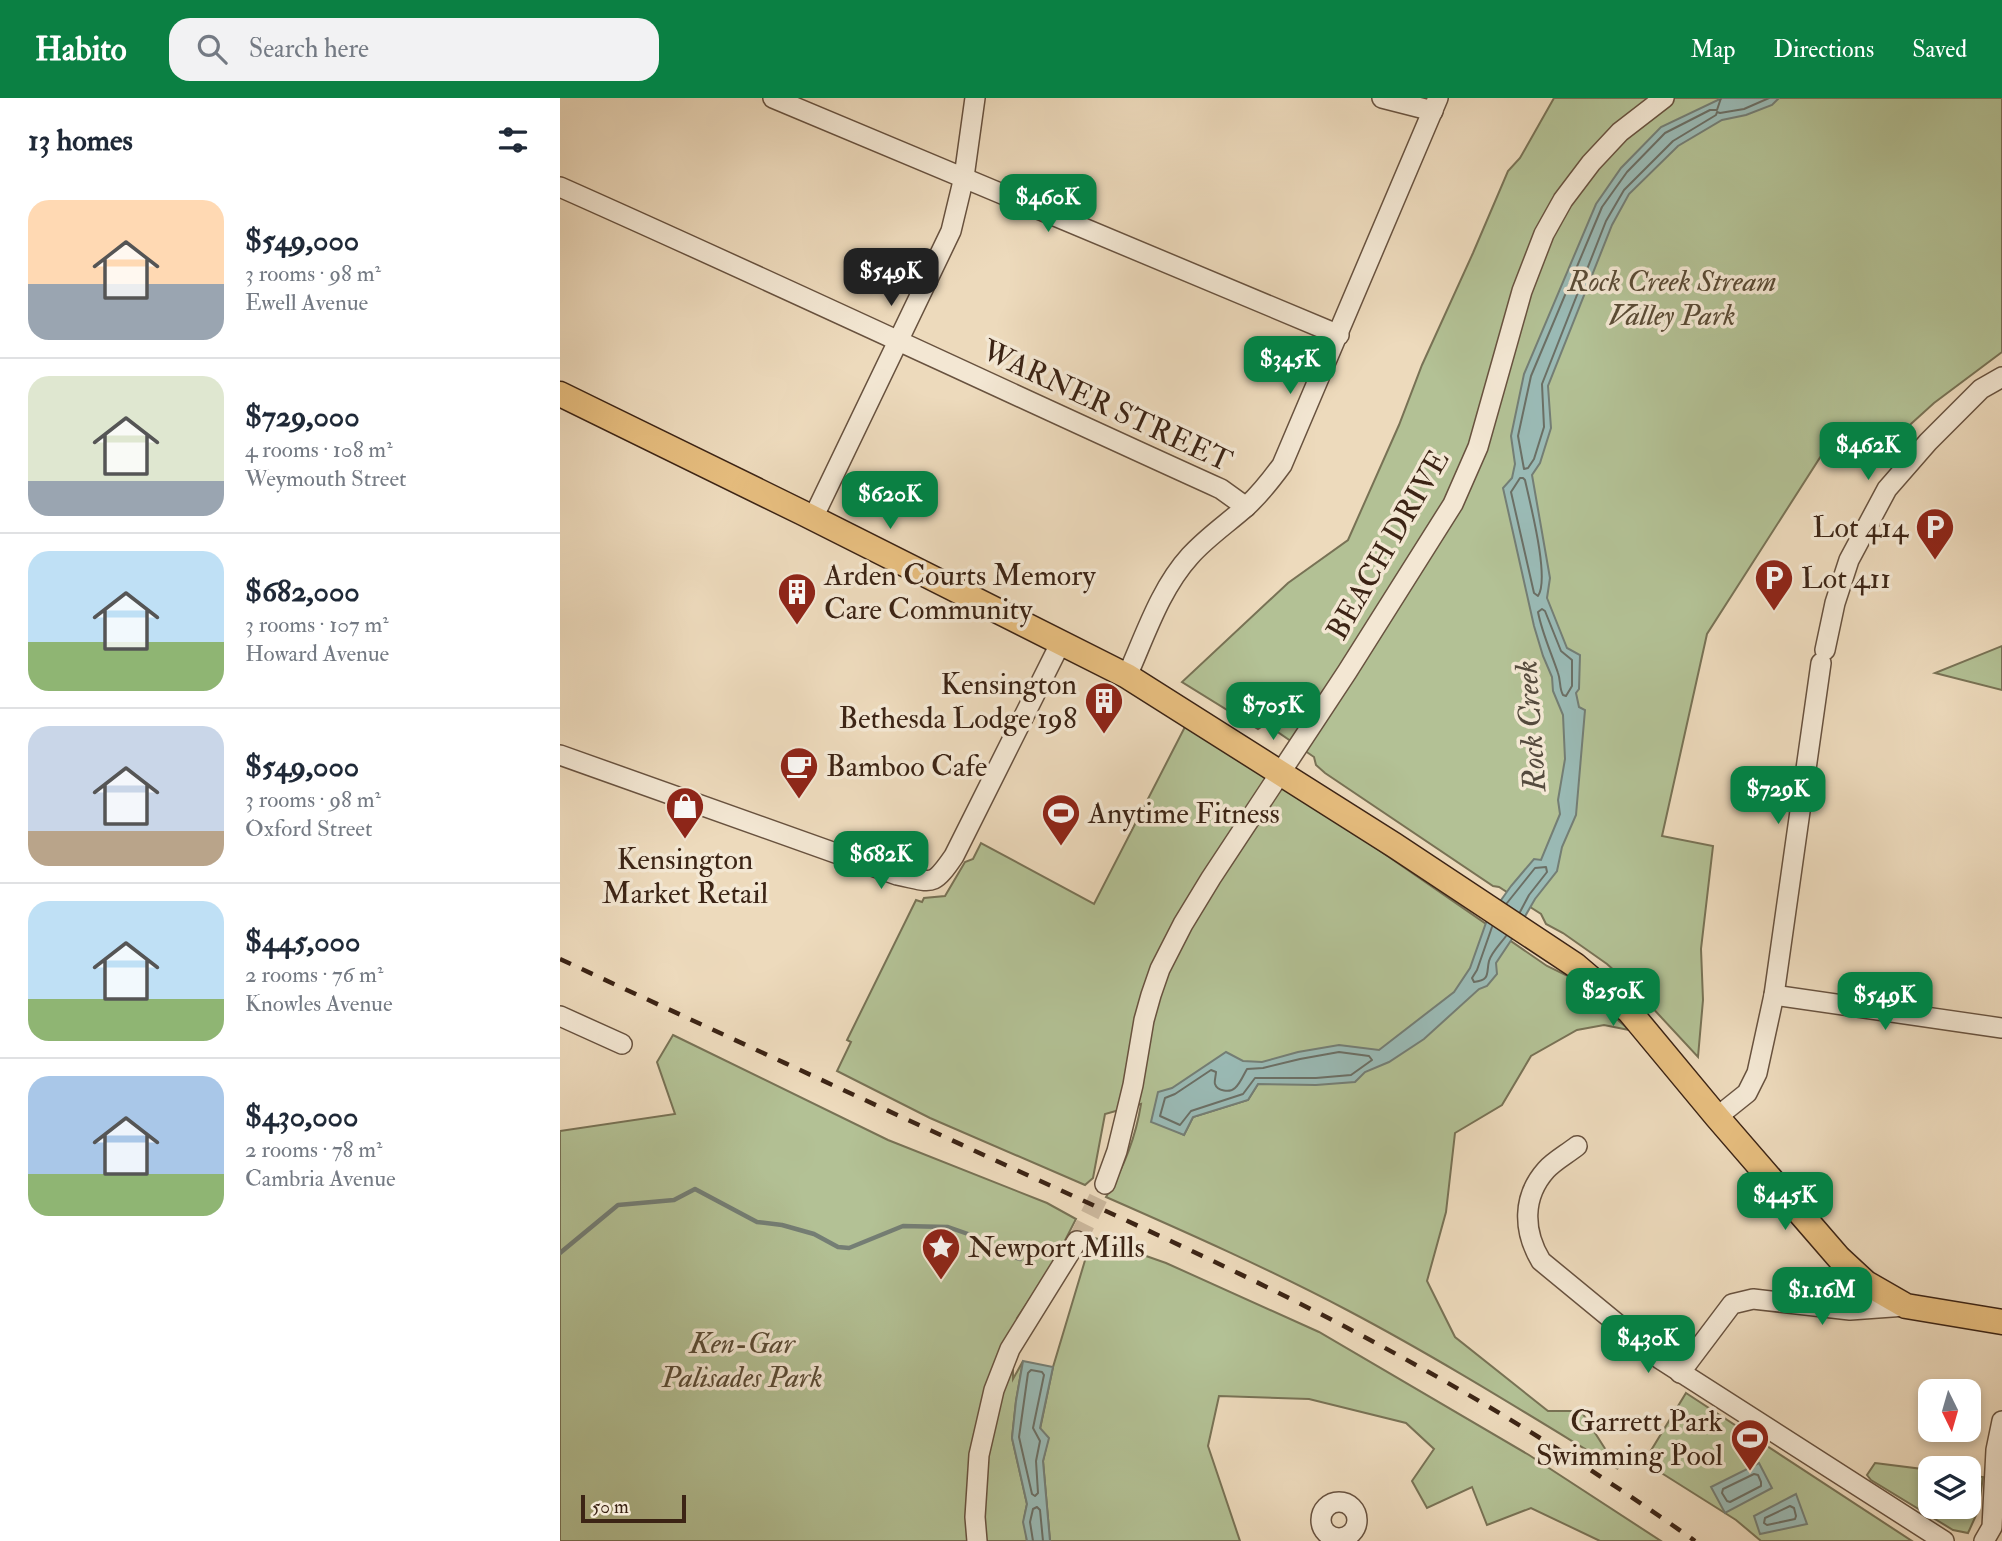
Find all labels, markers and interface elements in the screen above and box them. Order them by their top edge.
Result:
search box [169,18,659,81]
text: Habito [35,29,127,70]
icon: search [193,30,231,68]
text: Search here [249,33,369,65]
text: Map [1690,34,1735,65]
text: Directions [1773,34,1874,65]
text: Saved [1912,34,1967,65]
icon: filters [494,121,532,159]
text: 13 homes [28,122,133,159]
pin: $460K [999,174,1097,234]
text: $460K [1016,182,1080,211]
text: $549,000 [245,222,359,259]
icon: home [84,228,168,312]
pin: $549K [842,248,940,308]
text: $549K [860,256,922,285]
text: 3 rooms · 98 m² [245,259,381,288]
park label: Rock Creek Stream Valley Park [1567,263,1777,334]
text: Ewell Avenue [245,288,368,317]
street label: WARNER STREET [975,331,1238,480]
pin: $345K [1241,336,1339,396]
text: $345K [1260,344,1320,373]
text: $729,000 [245,398,360,435]
icon: home [84,404,168,488]
pin: $462K [1819,422,1917,482]
text: $462K [1836,430,1900,459]
text: 4 rooms · 108 m² [245,435,393,464]
street label: BEACH DRIVE [1319,443,1457,647]
text: Weymouth Street [245,464,407,493]
pin: $620K [841,472,939,531]
text: $620K [858,479,922,508]
parking icon: Lot 414 [1914,506,1956,561]
place label: Lot 414 [1813,509,1910,546]
place label: Arden Courts Memory Care Community [823,557,1096,628]
parking icon: Lot 411 [1753,557,1795,612]
place label: Lot 411 [1801,560,1891,597]
building icon: Arden Courts Memory Care Community [776,571,818,626]
text: $682,000 [245,573,360,610]
icon: home [84,579,168,663]
text: 3 rooms · 107 m² [245,610,389,639]
text: Howard Avenue [245,639,389,668]
water label: Rock Creek [1506,659,1556,794]
place label: Kensington Bethesda Lodge 198 [838,666,1077,737]
building icon: Kensington Bethesda Lodge 198 [1083,680,1125,735]
pin: $705K [1224,682,1322,742]
text: $705K [1242,690,1304,719]
cafe icon: Bamboo Cafe [778,745,820,800]
text: $549,000 [245,748,359,785]
place label: Bamboo Cafe [826,748,987,785]
icon: home [84,754,168,838]
pin: $729K [1729,766,1827,826]
text: $729K [1746,774,1810,803]
text: 3 rooms · 98 m² [245,785,381,814]
shop icon: Kensington Market Retail [664,785,706,840]
sports icon: Anytime Fitness [1040,792,1082,847]
place label: Anytime Fitness [1087,795,1280,832]
text: Oxford Street [245,814,372,843]
pin: $682K [832,832,930,891]
text: $682K [849,839,913,868]
place label: Kensington Market Retail [602,841,768,912]
text: $445,000 [245,923,360,960]
icon: home [84,929,168,1013]
text: 2 rooms · 76 m² [245,960,383,989]
pin: $250K [1564,968,1662,1028]
pin: $549K [1836,972,1934,1032]
text: $250K [1582,976,1644,1005]
text: $549K [1854,980,1916,1009]
text: Knowles Avenue [245,989,393,1018]
text: $430,000 [245,1098,358,1135]
icon: home [84,1104,168,1188]
text: 2 rooms · 78 m² [245,1135,383,1164]
text: Cambria Avenue [245,1164,396,1193]
pin: $445K [1736,1172,1834,1232]
text: $445K [1753,1180,1817,1209]
place icon: Newport Mills [920,1226,962,1281]
place label: Newport Mills [968,1229,1145,1266]
pin: $1.16M [1765,1268,1879,1327]
text: $1.16M [1788,1275,1856,1304]
pin: $430K [1599,1316,1697,1375]
text: $430K [1617,1323,1679,1352]
park label: Ken-Gar Palisades Park [660,1325,823,1396]
north arrow [1918,1379,1981,1442]
map controls [1918,1379,1981,1519]
place label: Garrett Park Swimming Pool [1536,1403,1723,1474]
sports icon: Garrett Park Swimming Pool [1729,1417,1771,1472]
button: layers [1918,1456,1981,1519]
scale bar [581,1492,686,1524]
text: 50 m [592,1495,629,1519]

